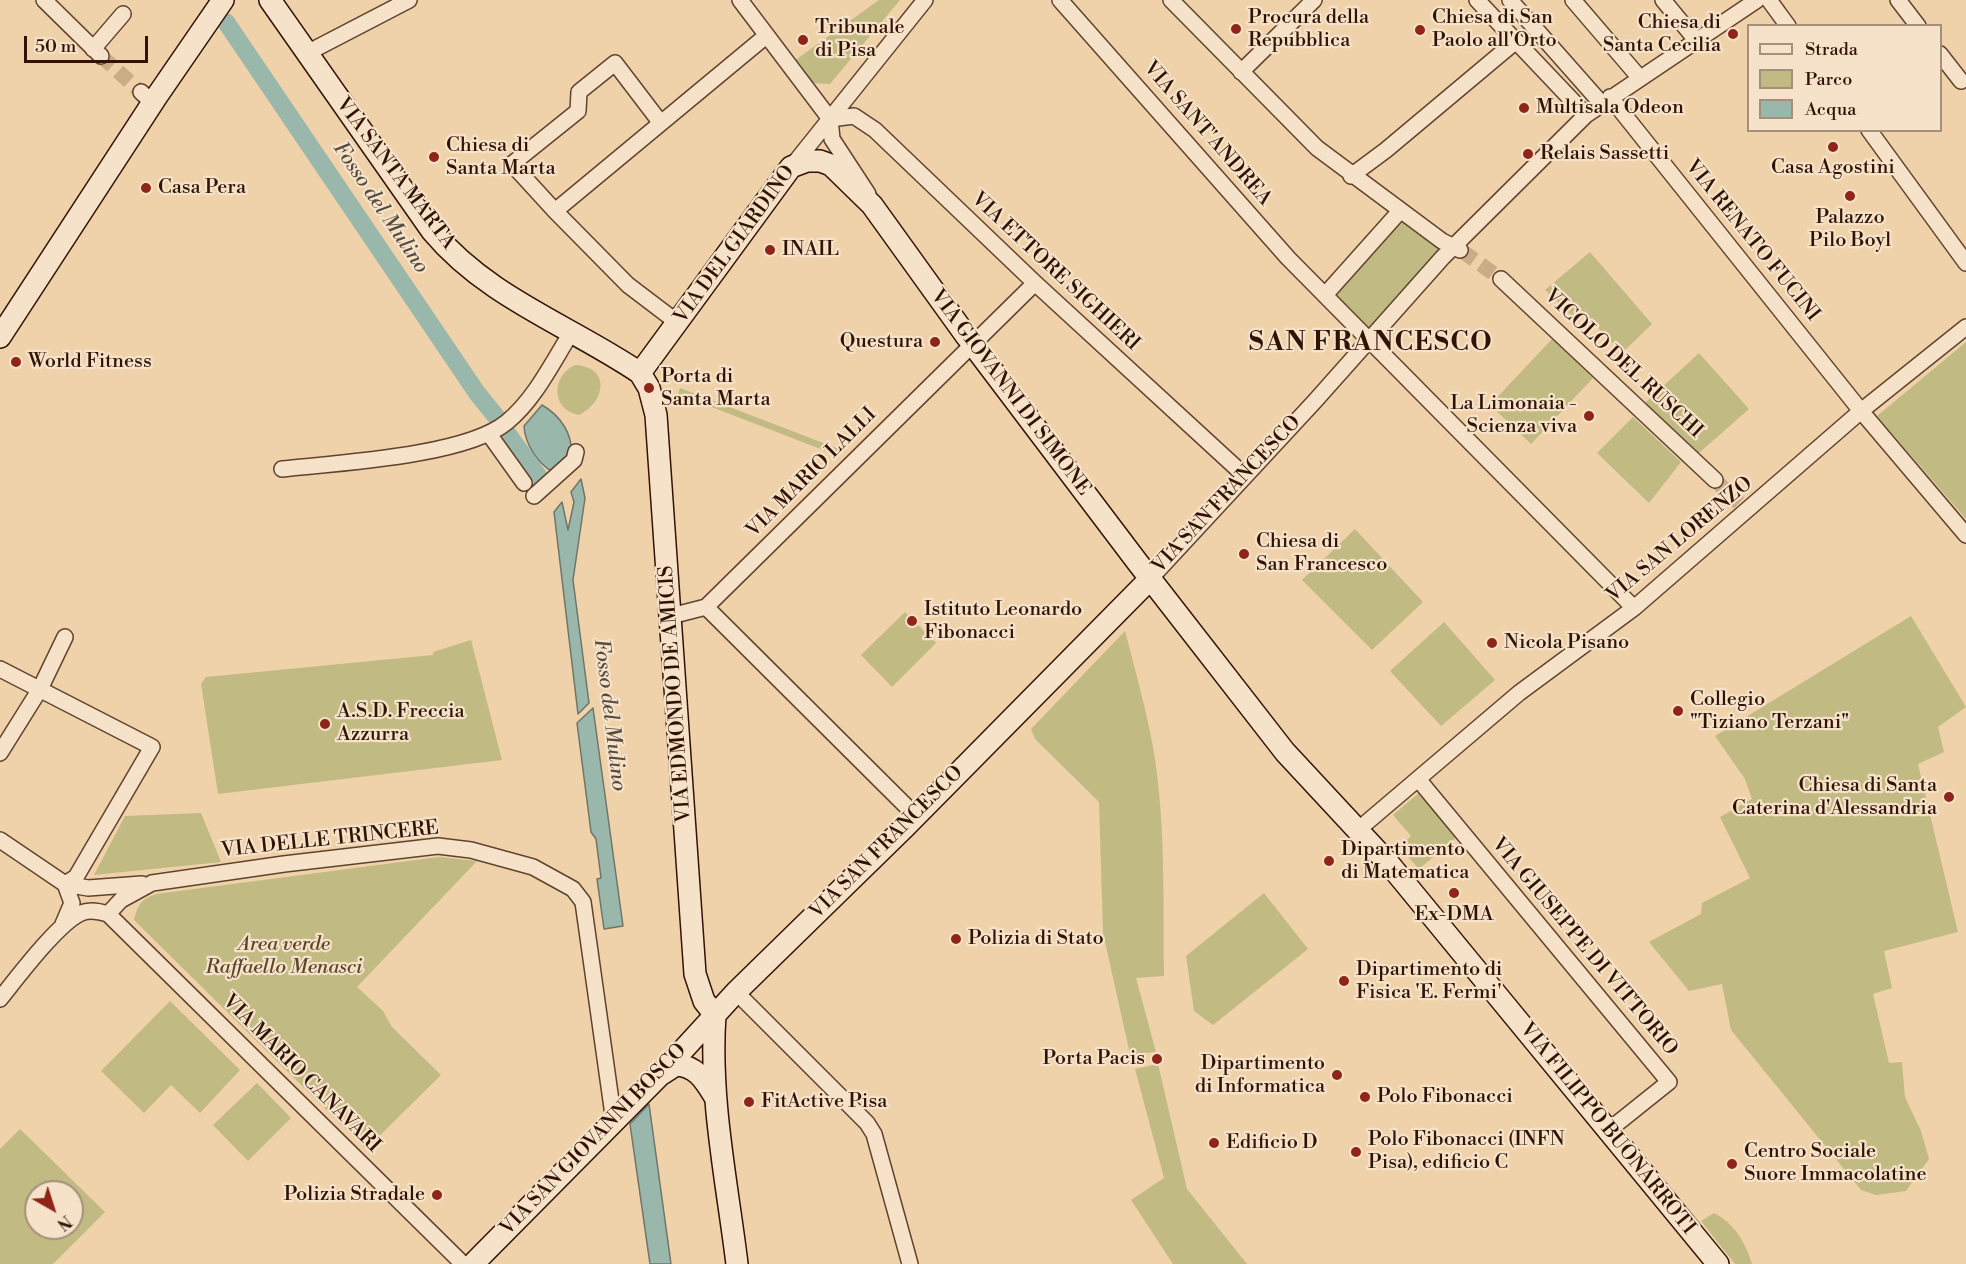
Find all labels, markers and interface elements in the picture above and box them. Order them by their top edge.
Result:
place label: Procura della Repubblica [1248,6,1369,53]
place label: Chiesa di San Paolo all'Orto [1432,6,1557,53]
place label: Chiesa di Santa Cecilia [1603,11,1721,58]
place label: Tribunale di Pisa [815,16,905,63]
marker: Procura della Repubblica [1229,22,1243,36]
marker: Chiesa di San Paolo all'Orto [1413,23,1427,37]
scale bar [27,24,152,62]
legend [1747,24,1942,132]
marker: Chiesa di Santa Cecilia [1726,27,1740,41]
marker: Tribunale di Pisa [796,33,810,47]
text: 50 m [35,35,76,58]
text: Strada [1805,38,1858,61]
street label: VIA SANT'ANDREA [1138,57,1276,211]
text: Parco [1805,68,1852,91]
street label: VIA SANTA MARTA [330,94,460,254]
place label: Multisala Odeon [1536,96,1684,120]
text: Acqua [1805,98,1856,121]
marker: Multisala Odeon [1517,101,1531,115]
place label: Chiesa di Santa Marta [446,134,556,181]
water label: Fosso del Mulino [327,137,433,279]
marker: Casa Agostini [1826,140,1840,154]
place label: Relais Sassetti [1540,142,1669,166]
marker: Relais Sassetti [1521,147,1535,161]
marker: Chiesa di Santa Marta [427,150,441,164]
street label: VIA RENATO FUCINI [1680,156,1824,326]
place label: Casa Agostini [1771,156,1895,180]
street label: VIA DEL GIARDINO [670,161,800,329]
place label: Casa Pera [158,176,246,200]
marker: Casa Pera [139,181,153,195]
street label: VIA ETTORE SIGHIERI [966,188,1144,356]
marker: Palazzo Pilo Boyl [1843,189,1857,203]
place label: Palazzo Pilo Boyl [1809,206,1891,253]
place label: INAIL [782,238,839,262]
marker: INAIL [763,243,777,257]
street label: VICOLO DEL RUSCHI [1539,284,1707,444]
street label: VIA GIOVANNI DI SIMONE [925,285,1095,501]
district label: SAN FRANCESCO [1249,328,1493,360]
place label: Questura [840,330,923,354]
marker: Questura [928,335,942,349]
place label: World Fitness [28,350,152,374]
marker: World Fitness [9,355,23,369]
place label: Porta di Santa Marta [661,365,771,412]
marker: Porta di Santa Marta [642,381,656,395]
place label: La Limonaia - Scienza viva [1450,392,1577,439]
street label: VIA MARIO LALLI [742,403,882,543]
marker: La Limonaia - Scienza viva [1582,409,1596,423]
street label: VIA SAN FRANCESCO [1148,411,1306,579]
street label: VIA SAN LORENZO [1602,472,1758,608]
place label: Chiesa di San Francesco [1256,530,1387,577]
marker: Chiesa di San Francesco [1237,547,1251,561]
street label: VIA EDMONDO DE AMICIS [655,565,697,823]
place label: Istituto Leonardo Fibonacci [924,598,1082,645]
marker: Istituto Leonardo Fibonacci [905,614,919,628]
place label: Nicola Pisano [1504,631,1629,655]
marker: Nicola Pisano [1485,636,1499,650]
water label: Fosso del Mulino [587,637,631,793]
place label: Collegio "Tiziano Terzani" [1690,688,1849,735]
place label: A.S.D. Freccia Azzurra [337,700,465,747]
marker: Collegio "Tiziano Terzani" [1671,704,1685,718]
marker: A.S.D. Freccia Azzurra [318,717,332,731]
street label: VIA SAN FRANCESCO [805,761,969,925]
place label: Chiesa di Santa Caterina d'Alessandria [1732,774,1937,821]
marker: Chiesa di Santa Caterina d'Alessandria [1942,790,1956,804]
street label: VIA DELLE TRINCERE [220,817,440,863]
street label: VIA GIUSEPPE DI VITTORIO [1486,833,1682,1061]
place label: Dipartimento di Matematica [1341,838,1469,885]
marker: Dipartimento di Matematica [1322,854,1336,868]
marker: Ex-DMA [1447,886,1461,900]
place label: Ex-DMA [1415,903,1493,927]
place label: Polizia di Stato [968,927,1104,951]
marker: Polizia di Stato [949,932,963,946]
park label: Area verde Raffaello Menasci [206,933,362,980]
place label: Dipartimento di Fisica 'E. Fermi' [1356,958,1502,1005]
marker: Dipartimento di Fisica 'E. Fermi' [1337,974,1351,988]
street label: VIA MARIO CANAVARI [217,990,385,1158]
street label: VIA FILIPPO BUONARROTI [1514,1018,1700,1240]
street label: VIA SAN GIOVANNI BOSCO [496,1039,692,1241]
place label: Porta Pacis [1042,1047,1145,1071]
marker: Porta Pacis [1150,1052,1164,1066]
place label: Dipartimento di Informatica [1195,1052,1325,1099]
marker: Dipartimento di Informatica [1330,1068,1344,1082]
place label: Polo Fibonacci [1377,1085,1513,1109]
place label: FitActive Pisa [761,1090,887,1114]
marker: Polo Fibonacci [1358,1090,1372,1104]
marker: FitActive Pisa [742,1095,756,1109]
place label: Polo Fibonacci (INFN Pisa), edificio C [1368,1128,1565,1175]
place label: Edificio D [1226,1131,1318,1155]
marker: Edificio D [1207,1136,1221,1150]
place label: Centro Sociale Suore Immacolatine [1744,1140,1927,1187]
marker: Polo Fibonacci (INFN Pisa), edificio C [1349,1145,1363,1159]
marker: Centro Sociale Suore Immacolatine [1725,1157,1739,1171]
north arrow [24,1180,84,1240]
place label: Polizia Stradale [284,1183,425,1207]
marker: Polizia Stradale [430,1188,444,1202]
text: N [53,1211,75,1234]

